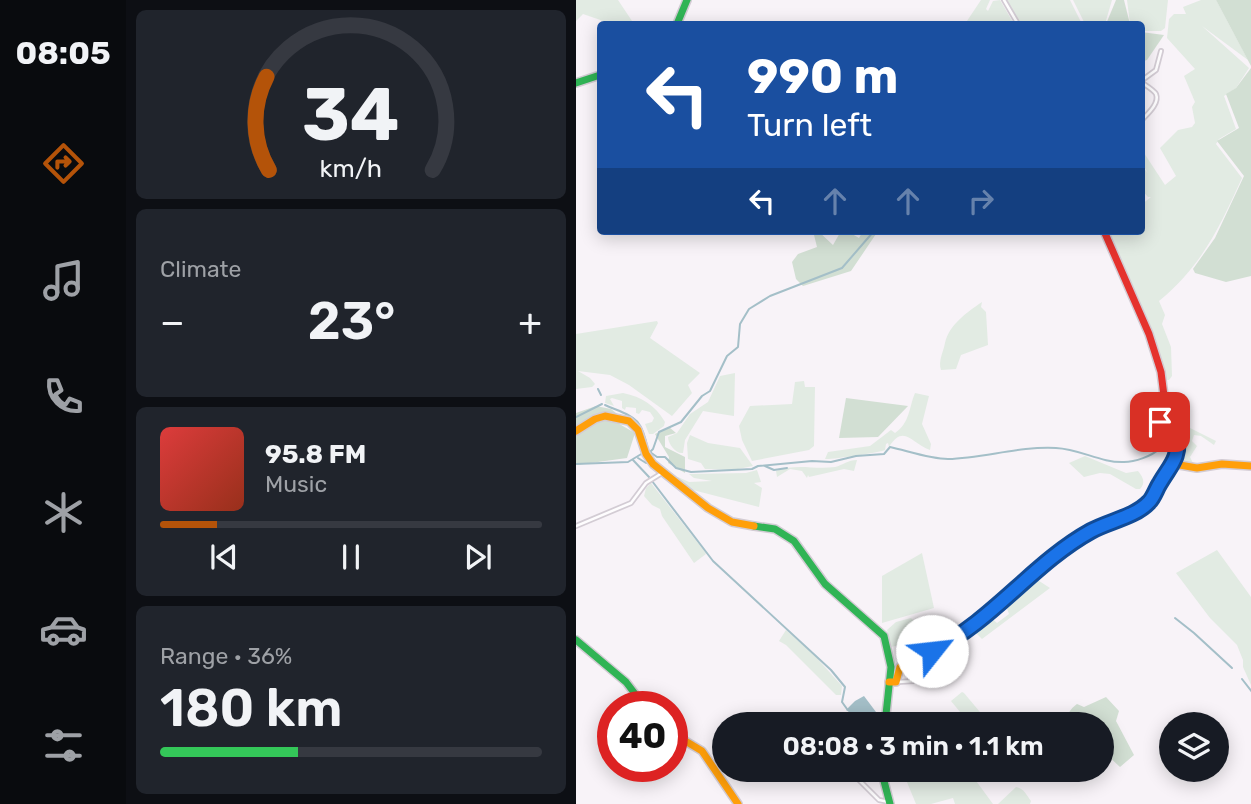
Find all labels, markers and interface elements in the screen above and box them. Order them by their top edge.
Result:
text: 08:05 [15,34,111,72]
text: 990 m [747,47,898,105]
icon: left [632,49,723,140]
text: 34 [302,73,400,159]
text: Turn left [747,106,872,144]
icon: directions [39,139,88,188]
text: km/h [320,154,382,183]
icon: left [743,182,781,220]
icon: ahead [816,182,854,220]
icon: ahead [889,182,927,220]
icon: right [962,182,1000,220]
text: Climate [160,255,241,283]
icon: music [39,256,88,305]
text: 23° [308,290,395,352]
text: − [160,299,185,345]
text: + [518,299,542,345]
icon: phone [39,372,88,421]
pin [1130,392,1190,452]
icon: arrive [1141,403,1179,441]
text: 95.8 FM [265,439,366,470]
text: Music [265,470,327,498]
icon: climate [39,488,88,537]
icon: previous [205,538,243,576]
icon: pause [332,538,370,576]
icon: next [459,538,497,576]
icon: car [39,605,88,654]
position arrow [895,614,969,688]
text: Range · 36% [160,642,292,670]
text: 180 km [160,677,343,739]
speed limit sign: 40 [597,691,688,782]
map controls [1159,712,1229,782]
button: layers [1159,712,1229,782]
icon: filters [39,721,88,770]
text: 08:08 · 3 min · 1.1 km [782,731,1044,762]

